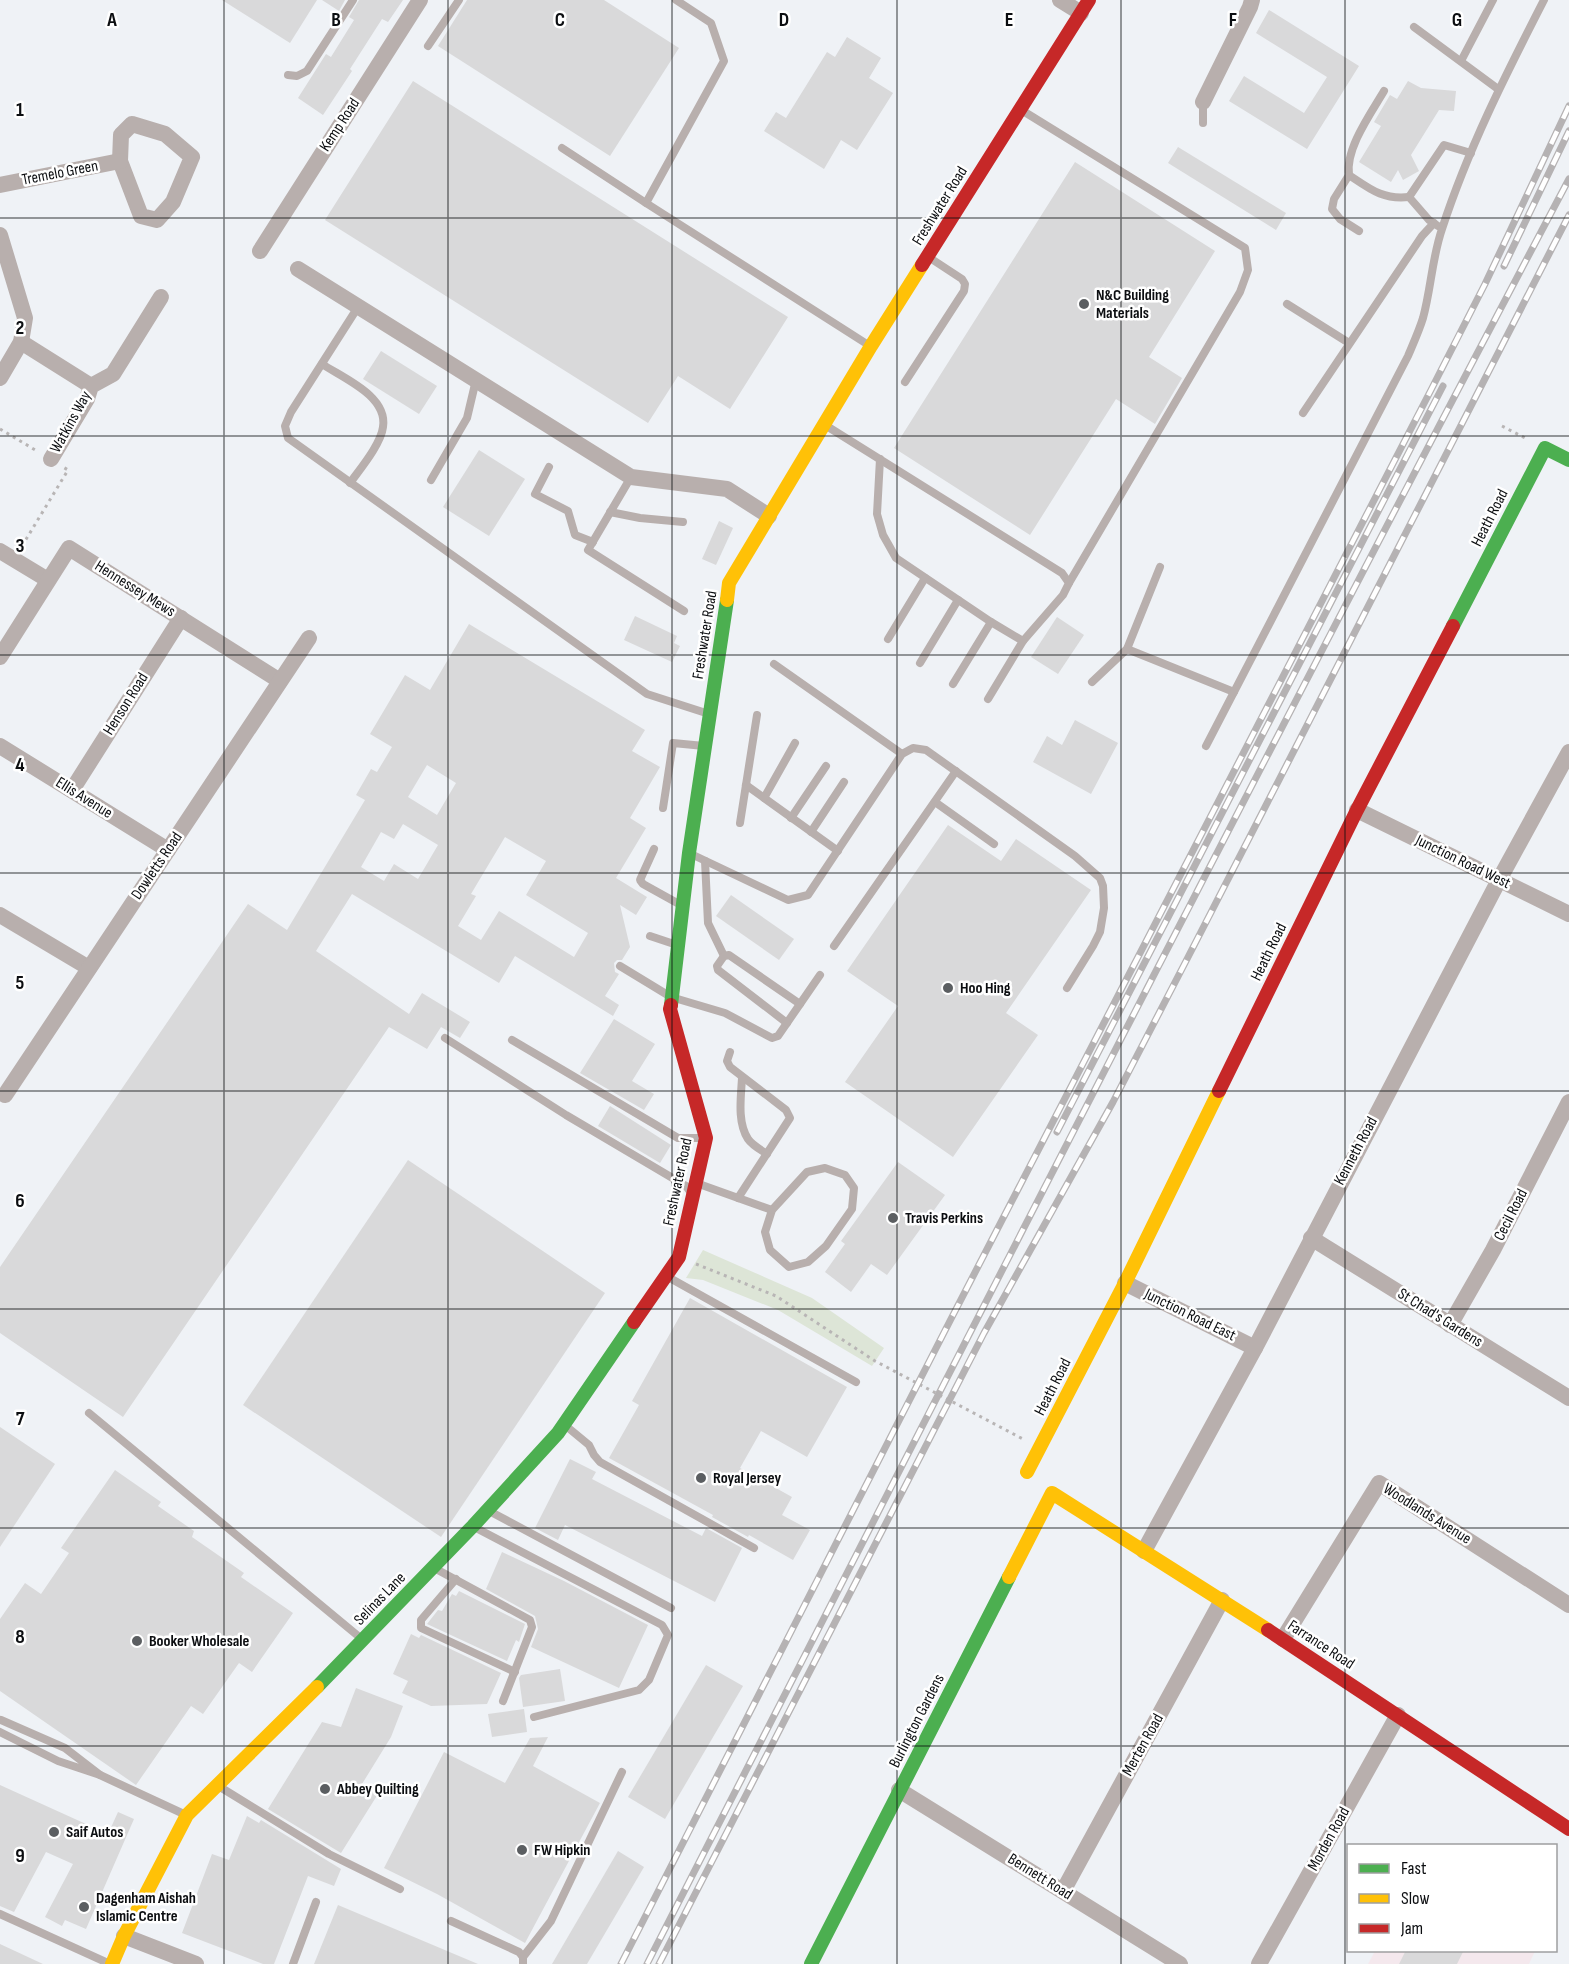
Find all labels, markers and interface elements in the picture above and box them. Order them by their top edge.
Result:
text: A [106,8,117,32]
text: B [331,8,341,32]
text: C [555,8,565,32]
text: D [779,8,789,32]
text: E [1005,8,1013,32]
text: F [1229,8,1237,32]
text: G [1452,8,1462,32]
street label: Kemp Road [316,95,364,155]
text: 1 [16,98,24,122]
street label: Tremelo Green [20,156,100,190]
street label: Freshwater Road [908,163,972,249]
place label: N&C Building Materials [1096,286,1169,323]
marker: N&C Building Materials [1077,297,1091,311]
text: 2 [16,316,24,340]
street label: Watkins Way [46,388,96,456]
street label: Heath Road [1468,486,1512,550]
text: 3 [16,534,25,558]
street label: Hennessey Mews [91,557,179,621]
street label: Freshwater Road [689,589,721,681]
street label: Henson Road [99,669,153,739]
text: 4 [15,753,25,777]
street label: Ellis Avenue [52,773,116,823]
street label: Dowletts Road [127,829,187,903]
street label: Junction Road West [1411,830,1514,893]
street label: Heath Road [1247,920,1291,984]
text: 5 [16,971,25,995]
place label: Hoo Hing [960,979,1011,998]
marker: Hoo Hing [941,981,955,995]
street label: Kenneth Road [1330,1114,1382,1188]
street label: Freshwater Road [659,1136,697,1228]
street label: Cecil Road [1490,1186,1532,1244]
text: 6 [15,1189,25,1213]
place label: Travis Perkins [905,1209,983,1228]
marker: Travis Perkins [886,1211,900,1225]
street label: Junction Road East [1140,1284,1239,1345]
street label: St Chad's Gardens [1394,1284,1486,1352]
street label: Heath Road [1031,1355,1075,1419]
text: 7 [16,1407,25,1431]
place label: Royal Jersey [713,1469,781,1488]
marker: Royal Jersey [694,1471,708,1485]
street label: Woodlands Avenue [1379,1479,1475,1549]
street label: Selinas Lane [350,1569,410,1629]
street label: Farrance Road [1284,1616,1358,1674]
text: 8 [15,1625,25,1649]
place label: Booker Wholesale [149,1632,250,1651]
marker: Booker Wholesale [130,1634,144,1648]
street label: Burlington Gardens [885,1671,949,1771]
street label: Merten Road [1118,1711,1168,1779]
place label: Abbey Quilting [336,1780,419,1799]
marker: Abbey Quilting [318,1782,332,1796]
street label: Morden Road [1304,1804,1354,1874]
place label: Saif Autos [66,1823,123,1842]
marker: Saif Autos [47,1825,61,1839]
place label: FW Hipkin [534,1841,590,1860]
marker: FW Hipkin [515,1843,529,1857]
text: 9 [15,1844,25,1868]
legend [1347,1844,1557,1952]
street label: Bennett Road [1004,1850,1076,1904]
text: Fast [1401,1858,1427,1879]
text: Slow [1401,1888,1430,1909]
place label: Dagenham Aishah Islamic Centre [96,1889,196,1926]
marker: Dagenham Aishah Islamic Centre [77,1900,91,1914]
text: Jam [1400,1918,1423,1939]

